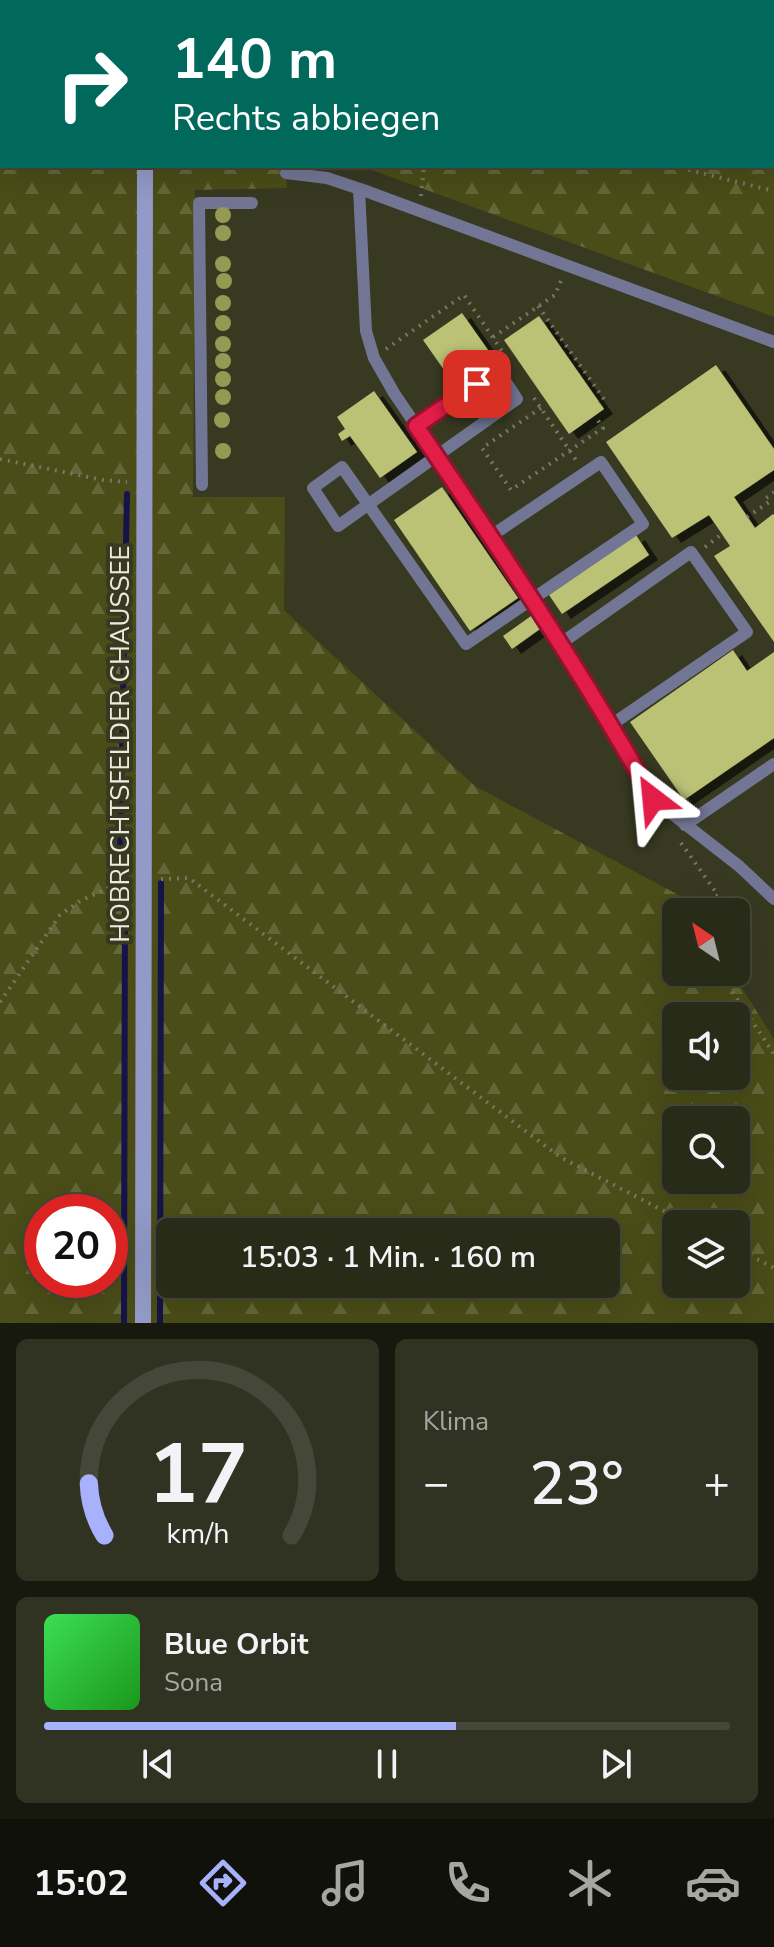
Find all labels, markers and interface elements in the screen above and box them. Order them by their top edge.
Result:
text: 140 m [172,21,337,98]
icon: right [40,32,144,136]
text: Rechts abbiegen [172,94,440,143]
pin [443,350,511,418]
icon: arrive [455,362,499,406]
street label: HOBRECHTSFELDER CHAUSSEE [103,545,138,943]
position arrow [611,757,695,841]
north arrow [662,898,750,986]
map controls [662,898,750,1298]
button: sound [662,1002,750,1090]
button: search [662,1106,750,1194]
speed limit sign: 20 [24,1194,128,1298]
button: layers [662,1210,750,1298]
text: 15:03 · 1 Min. · 160 m [240,1237,536,1278]
text: Klima [423,1404,489,1439]
text: 17 [148,1418,247,1531]
text: 23° [529,1443,624,1525]
text: − [423,1454,449,1514]
text: + [704,1454,730,1514]
text: km/h [166,1514,229,1553]
text: Blue Orbit [164,1624,308,1665]
text: Sona [164,1665,223,1700]
icon: previous [136,1742,180,1786]
icon: pause [365,1742,409,1786]
icon: next [594,1742,638,1786]
icon: directions [195,1855,251,1911]
icon: music [317,1855,373,1911]
icon: phone [440,1855,496,1911]
icon: climate [562,1855,618,1911]
icon: car [685,1855,741,1911]
text: 15:02 [33,1859,129,1908]

